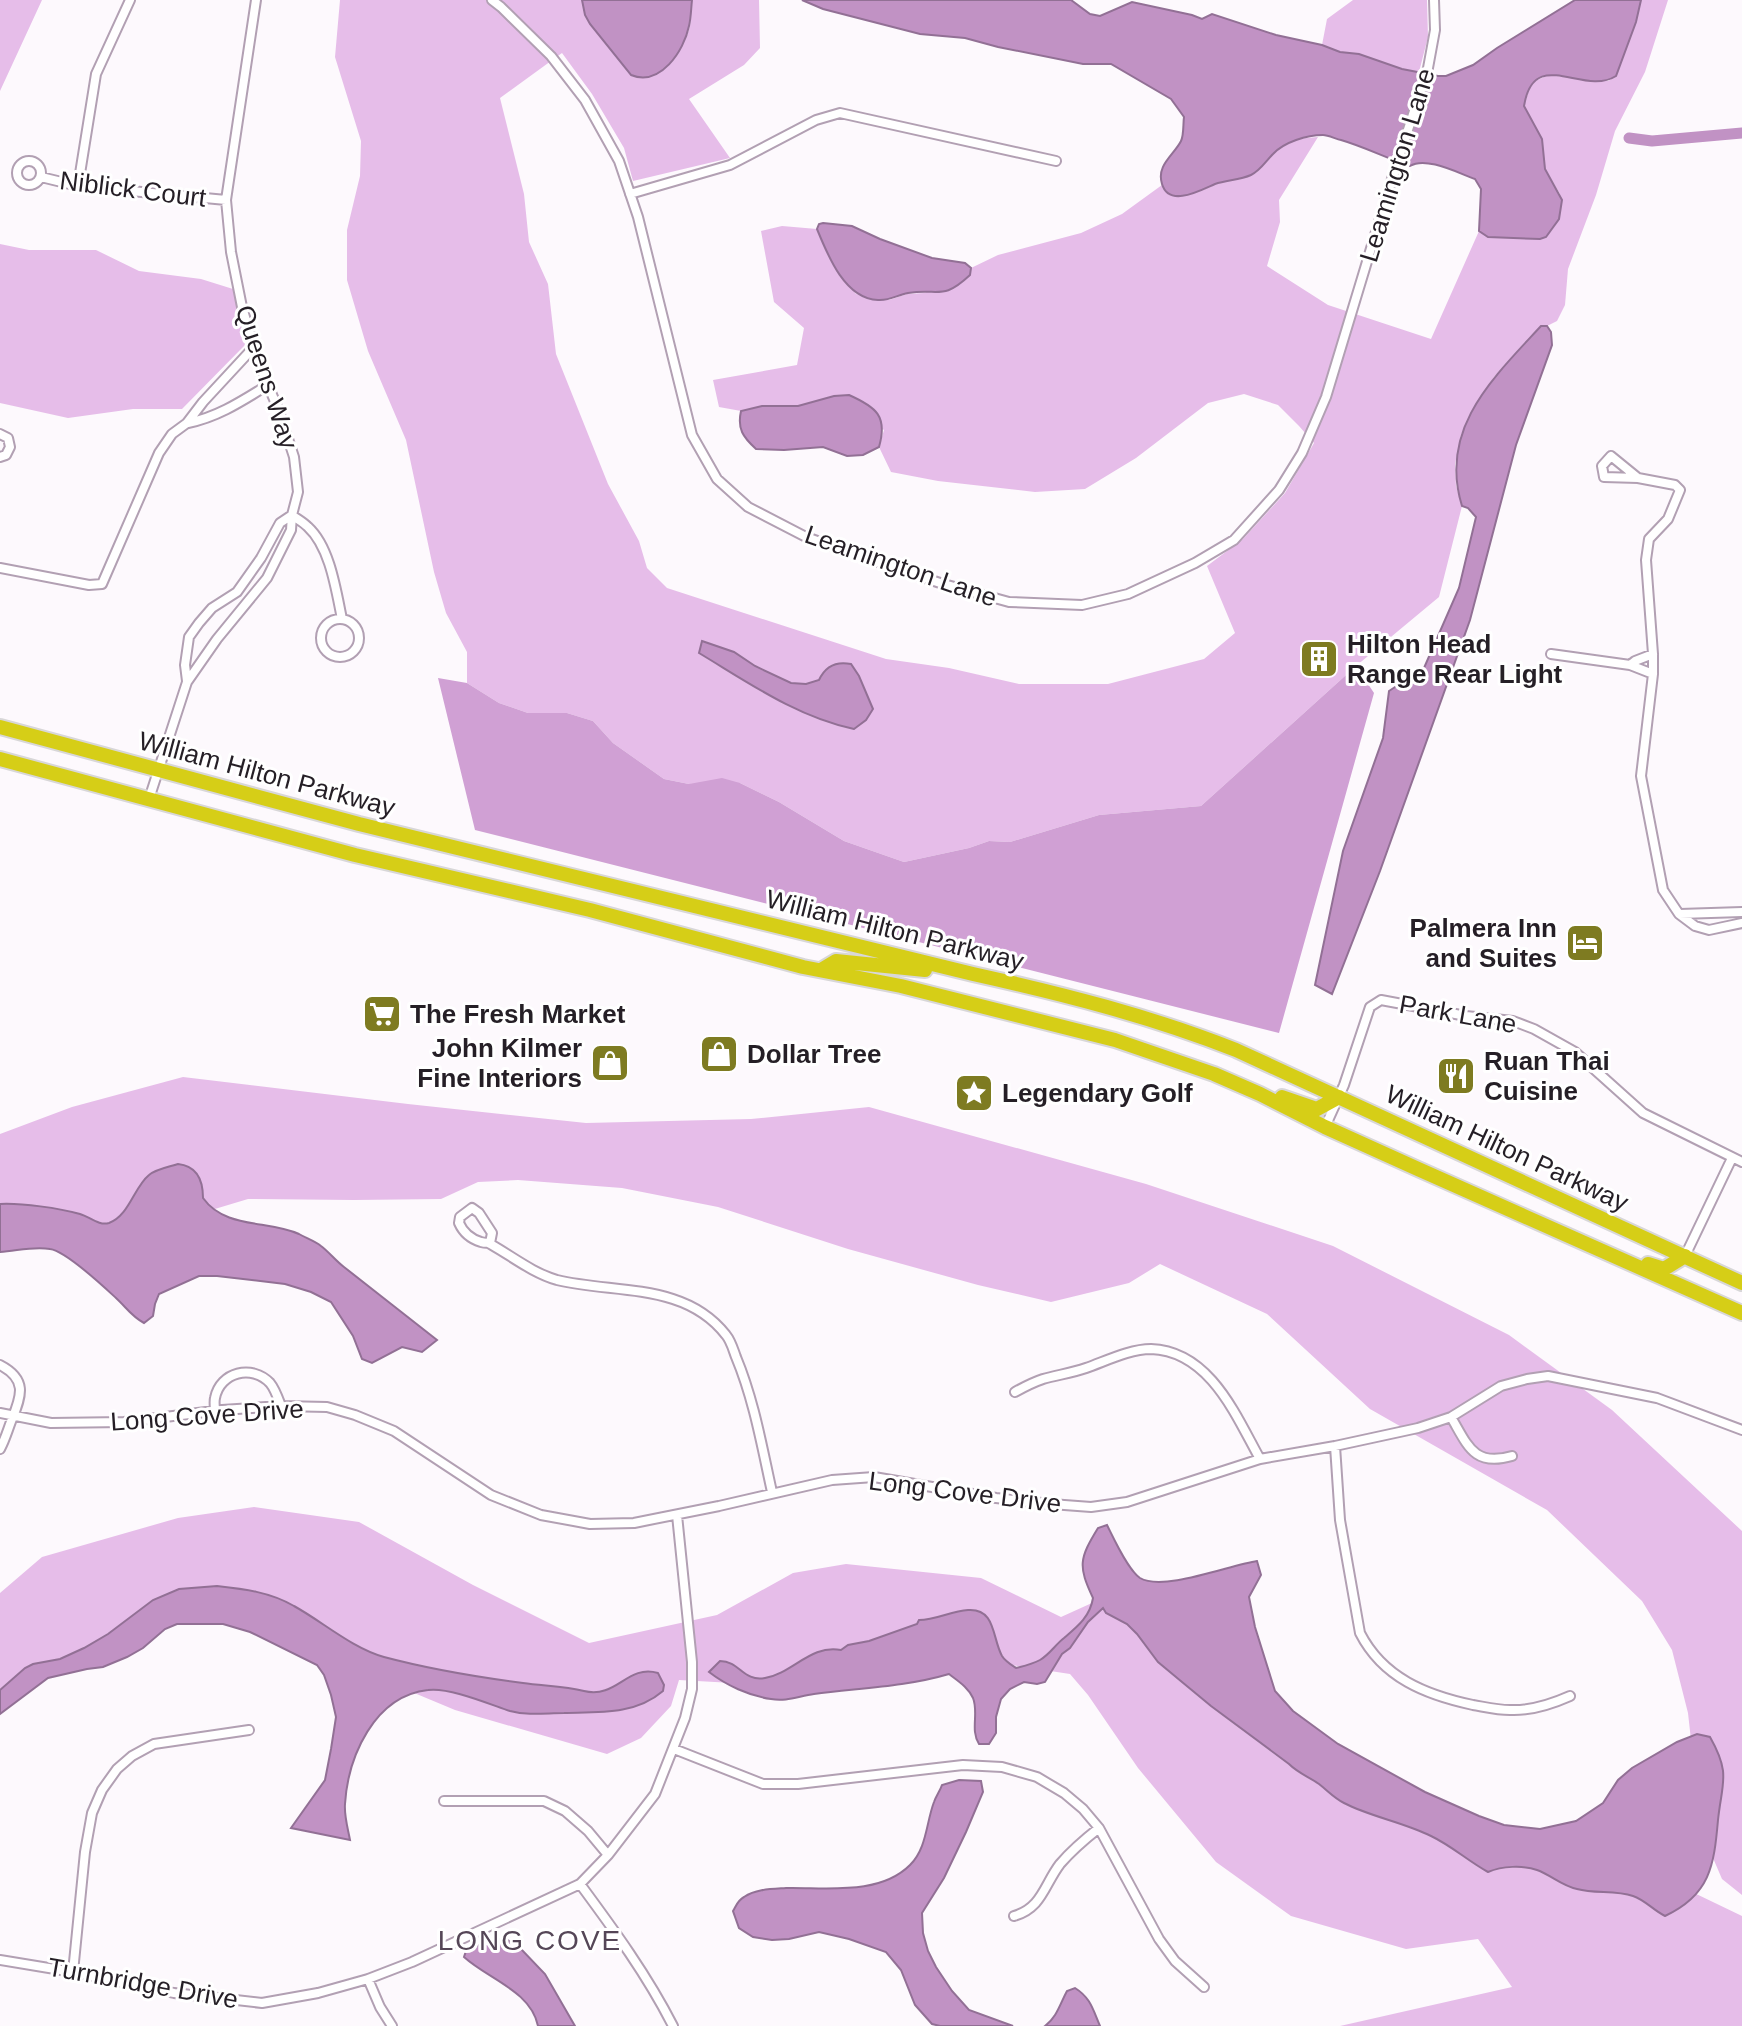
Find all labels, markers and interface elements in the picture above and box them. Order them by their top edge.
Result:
street label: Leamington Lane [1353,65,1441,265]
street label: Niblick Court [58,165,209,213]
street label: Queens Way [230,301,304,453]
street label: Leamington Lane [801,519,1001,613]
place label: Hilton Head Range Rear Light [1347,629,1563,689]
building icon: Hilton Head Range Rear Light [1298,638,1340,680]
street label: William Hilton Parkway [135,725,399,823]
street label: William Hilton Parkway [763,883,1027,977]
place label: Palmera Inn and Suites [1410,913,1557,973]
hotel icon: Palmera Inn and Suites [1564,922,1606,964]
street label: Park Lane [1397,989,1519,1039]
supermarket icon: The Fresh Market [361,993,403,1035]
place label: The Fresh Market [410,999,626,1029]
place label: John Kilmer Fine Interiors [417,1033,582,1093]
shop icon: Dollar Tree [698,1033,740,1075]
place label: Dollar Tree [747,1039,881,1069]
shop icon: John Kilmer Fine Interiors [589,1042,631,1084]
place label: Ruan Thai Cuisine [1484,1046,1610,1106]
restaurant icon: Ruan Thai Cuisine [1435,1055,1477,1097]
place icon: Legendary Golf [953,1072,995,1114]
place label: Legendary Golf [1002,1078,1193,1108]
street label: William Hilton Parkway [1381,1079,1633,1217]
street label: Long Cove Drive [109,1393,305,1437]
street label: Long Cove Drive [867,1465,1063,1519]
district label: LONG COVE [438,1925,622,1956]
street label: Turnbridge Drive [46,1951,240,2015]

